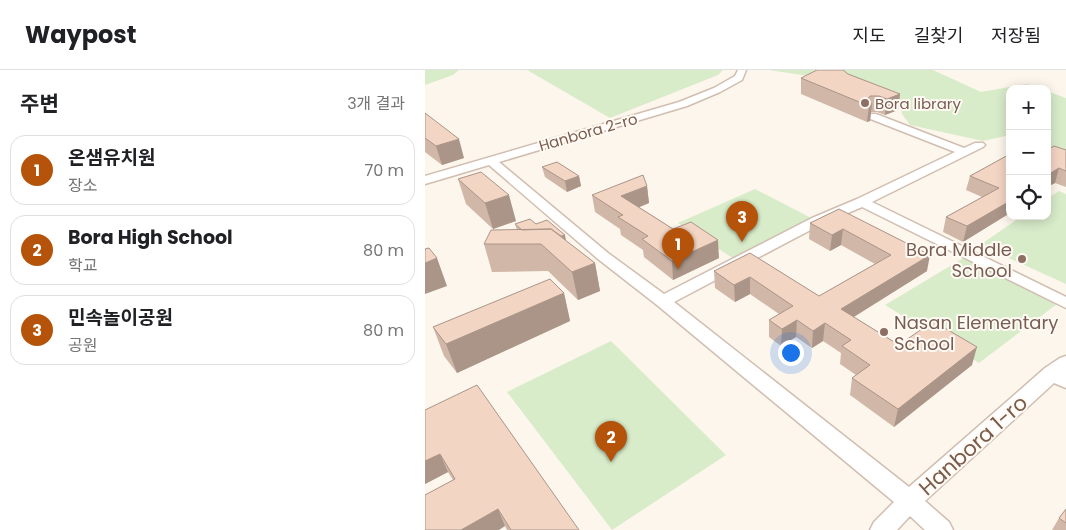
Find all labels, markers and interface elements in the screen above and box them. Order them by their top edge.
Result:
text: Waypost [25,18,136,51]
text: 지도 [853,23,886,48]
text: 길찾기 [914,23,963,48]
text: 저장됨 [991,23,1041,48]
map controls [1006,85,1051,220]
button: + [1006,85,1051,130]
text: 주변 [20,89,59,118]
text: 3개 결과 [347,92,405,115]
place label: Bora library [875,93,961,114]
marker: Bora library [859,97,871,109]
street label: Hanbora 2-ro [536,108,640,156]
button: − [1006,130,1051,175]
text: 온샘유치원 [68,144,155,171]
text: 1 [34,159,40,182]
text: 70 m [364,159,404,182]
text: 장소 [68,174,97,197]
button: locate [1006,175,1051,220]
pin: 3 [726,201,758,242]
text: Bora High School [68,224,233,251]
pin: 1 [662,228,694,269]
place label: Bora Middle School [906,237,1012,283]
text: 2 [32,239,42,262]
text: 80 m [363,239,404,262]
marker: Bora Middle School [1016,253,1028,265]
text: 학교 [68,254,97,277]
text: 민속놀이공원 [68,304,173,331]
place label: Nasan Elementary School [894,310,1058,356]
text: 3 [32,319,42,342]
text: 80 m [363,319,404,342]
marker: Nasan Elementary School [878,326,890,338]
text: 공원 [68,334,97,357]
your location [778,340,804,366]
street label: Hanbora 1-ro [912,388,1034,502]
pin: 2 [595,421,627,462]

